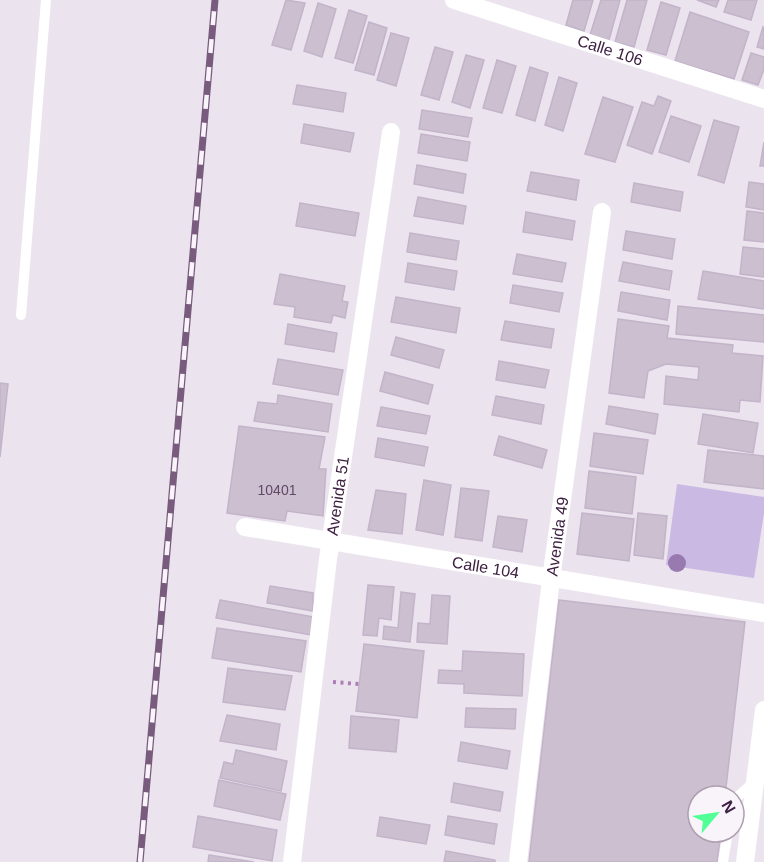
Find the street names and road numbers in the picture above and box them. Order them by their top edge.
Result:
street label: Calle 106 [575,32,645,69]
street label: Avenida 51 [324,455,352,537]
street label: Avenida 49 [544,496,571,577]
street label: Calle 104 [451,553,520,581]

